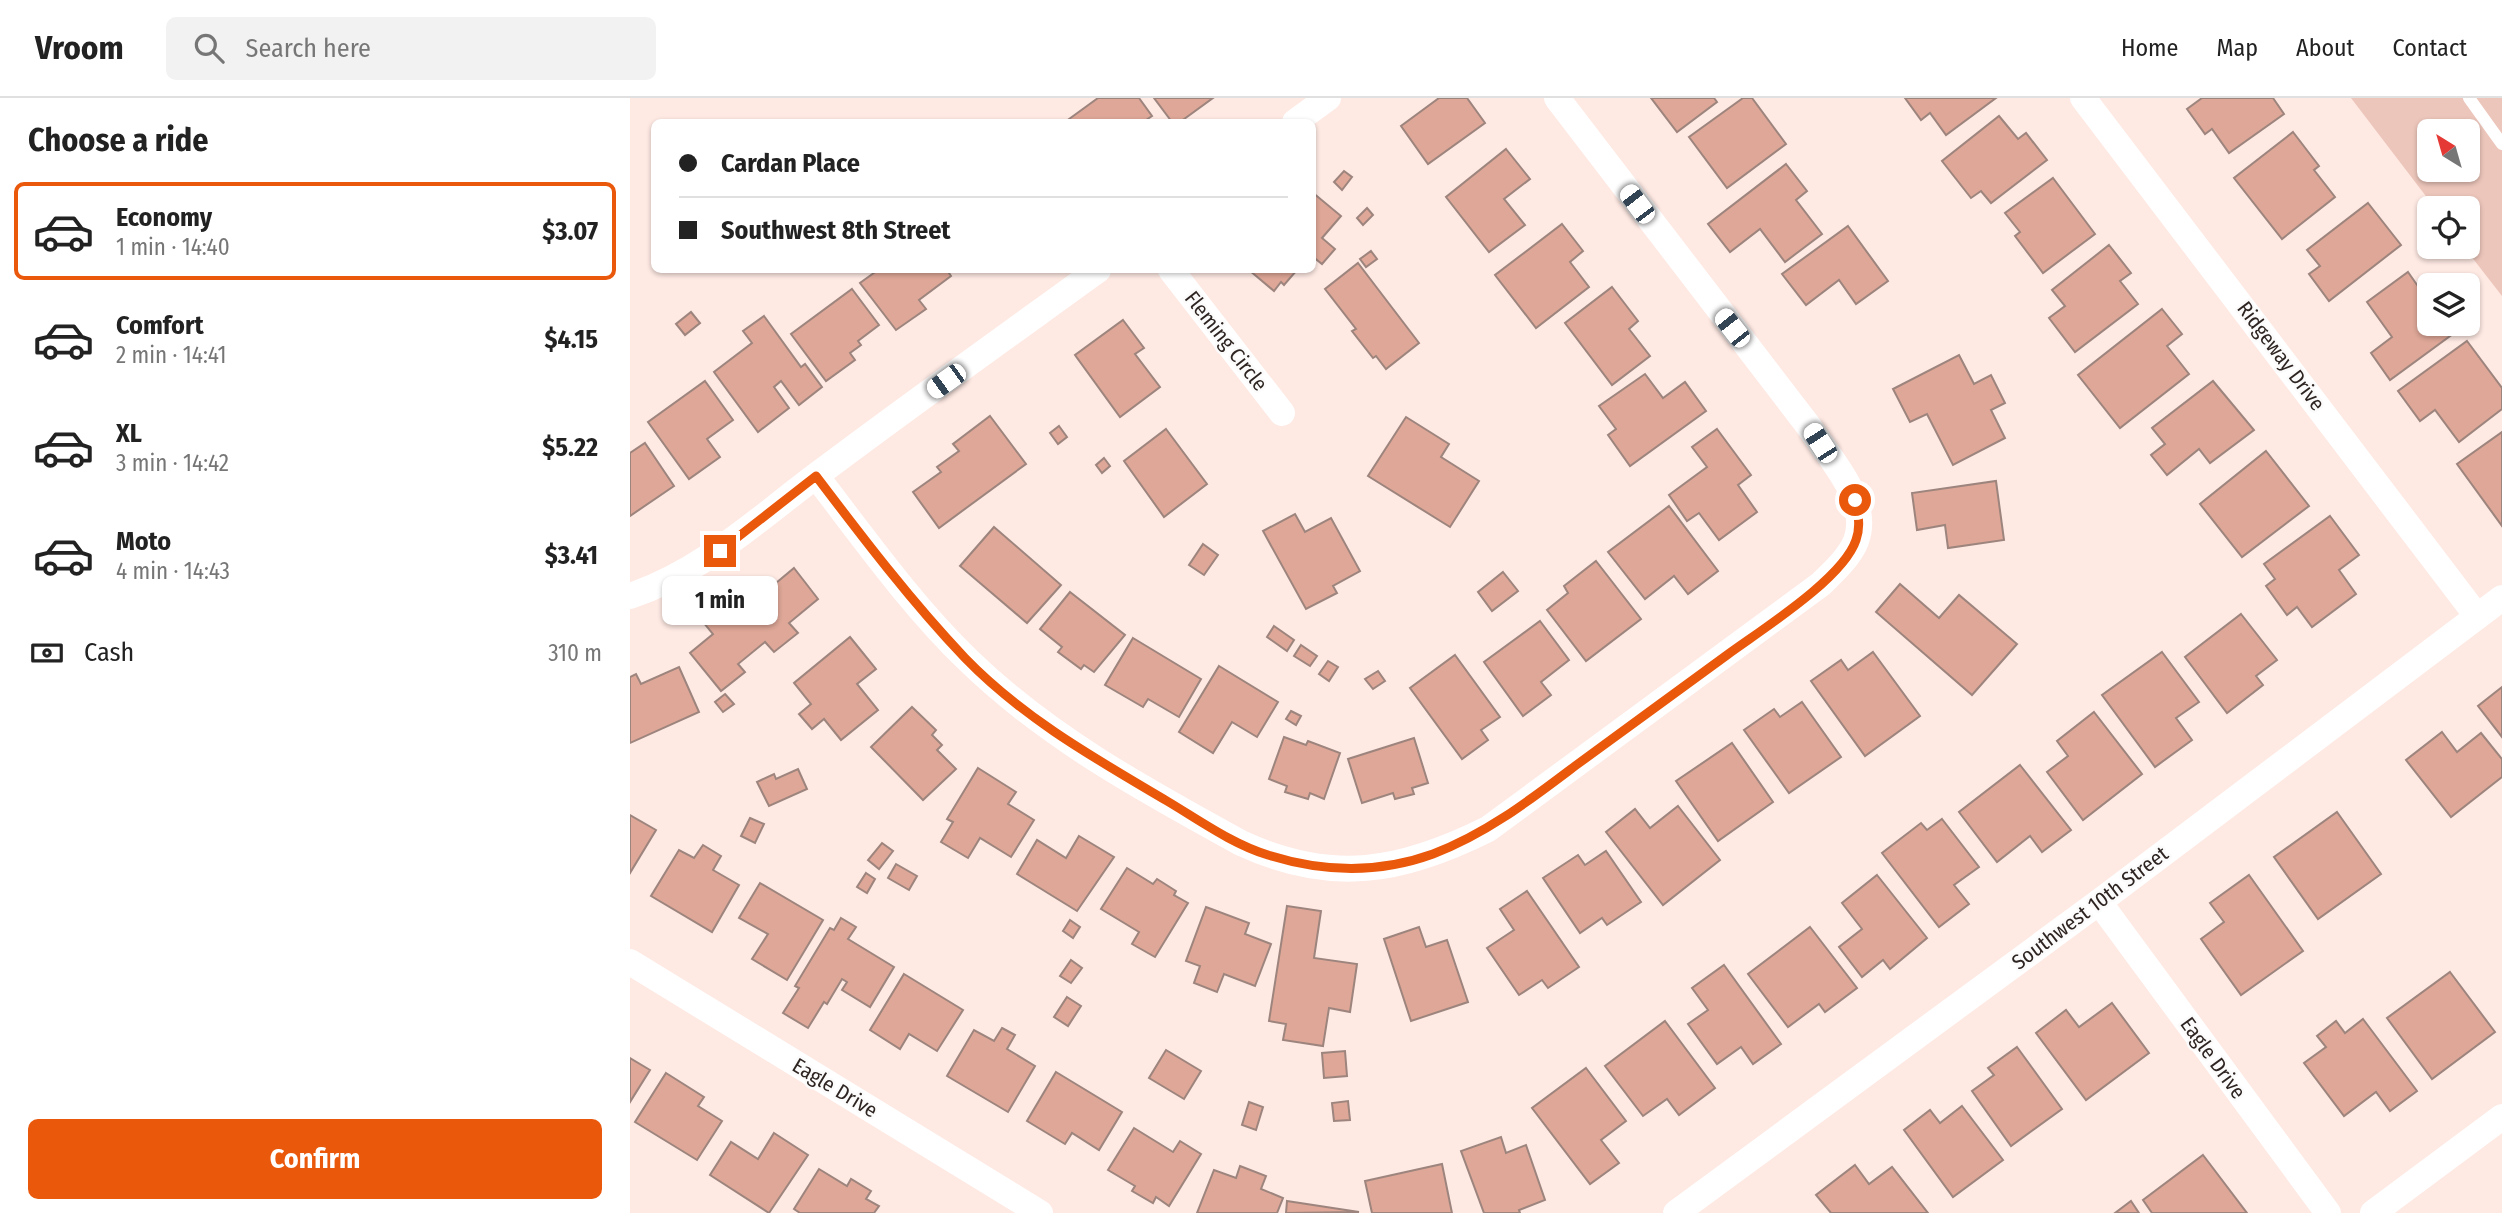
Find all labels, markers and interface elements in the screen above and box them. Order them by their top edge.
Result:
search box [166,17,656,80]
text: Vroom [35,28,124,68]
icon: search [190,29,228,67]
text: Search here [246,33,371,64]
text: Home [2121,34,2178,62]
text: Map [2216,34,2258,62]
text: About [2296,34,2354,62]
text: Contact [2392,34,2467,62]
north arrow [2417,119,2480,182]
map controls [2417,119,2480,336]
text: Choose a ride [28,121,209,159]
text: Cardan Place [721,148,860,179]
car [1616,181,1659,227]
button: locate [2417,196,2480,259]
icon: car [32,200,95,263]
text: Economy [116,202,212,233]
text: Southwest 8th Street [721,215,951,246]
text: $3.07 [542,216,598,247]
text: 1 min · 14:40 [116,233,230,261]
button: layers [2417,273,2480,336]
street label: Fleming Circle [1179,286,1273,396]
street label: Ridgeway Drive [2231,296,2331,416]
car [1711,305,1754,351]
icon: car [32,308,95,371]
text: Comfort [116,310,204,341]
text: $4.15 [545,324,598,355]
text: 2 min · 14:41 [116,341,227,369]
car [923,360,970,402]
icon: car [32,416,95,479]
text: XL [116,418,142,449]
car [1800,420,1841,466]
text: $5.22 [542,432,598,463]
text: 3 min · 14:42 [116,449,229,477]
route start [1839,484,1871,516]
icon: car [32,524,95,587]
text: Moto [116,526,171,557]
route end [704,535,736,567]
text: $3.41 [545,540,598,571]
text: 4 min · 14:43 [116,557,230,585]
callout: 1 min [662,575,778,624]
text: 1 min [695,586,745,614]
icon: cash [28,634,66,672]
text: Cash [84,637,134,668]
text: 310 m [548,639,602,667]
street label: Southwest 10th Street [2007,841,2173,975]
street label: Eagle Drive [2175,1012,2251,1104]
street label: Eagle Drive [788,1052,882,1124]
button: Confirm [28,1119,602,1199]

